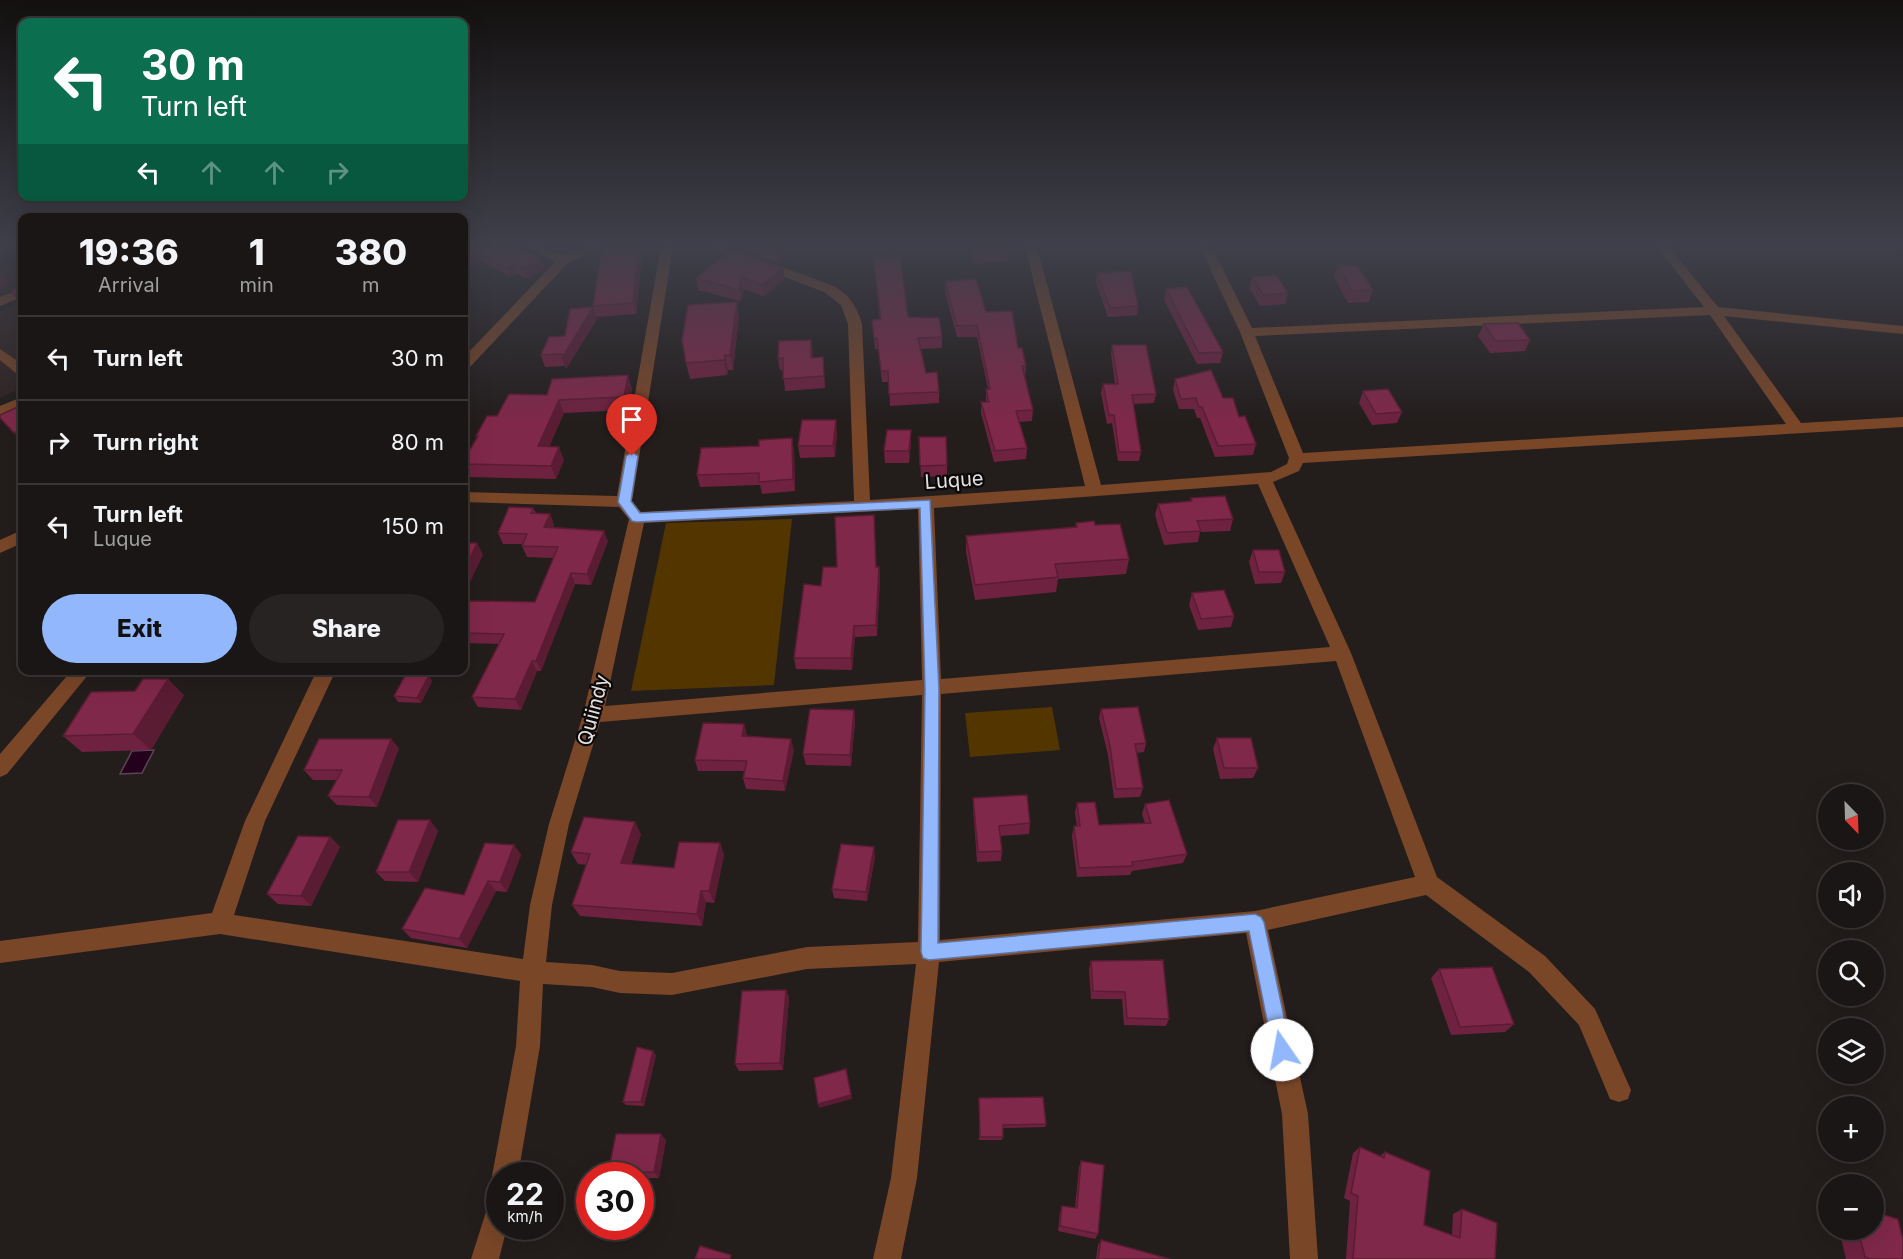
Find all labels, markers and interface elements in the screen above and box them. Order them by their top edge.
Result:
text: 30 m [141,39,245,90]
icon: left [42,42,120,120]
text: Turn left [141,90,247,123]
icon: left [132,156,165,189]
icon: ahead [195,156,228,189]
icon: ahead [258,156,291,189]
icon: right [321,156,354,189]
text: 19:36 [79,230,179,274]
text: 1 [249,230,265,274]
text: 380 [335,230,407,274]
text: Arrival [98,273,160,297]
text: min [240,273,274,297]
text: m [362,273,380,297]
icon: left [42,342,75,375]
text: Turn left [93,345,183,371]
text: 30 m [391,345,444,371]
pin [606,394,657,456]
icon: arrive [615,403,648,436]
icon: right [42,426,75,459]
text: Turn right [93,429,199,455]
text: 80 m [391,429,444,455]
street label: Luque [924,466,984,494]
text: Turn left [93,501,183,527]
icon: left [42,510,75,543]
text: 150 m [382,513,444,539]
text: Luque [93,527,152,551]
button: Exit [42,594,237,663]
button: Share [249,594,444,663]
street label: Quiindy [572,672,614,748]
north arrow [1818,784,1884,850]
map controls [1818,784,1884,1240]
button: sound [1818,862,1884,928]
button: search [1818,940,1884,1006]
position arrow [1250,1018,1314,1082]
button: layers [1818,1018,1884,1084]
button: + [1818,1096,1884,1162]
speed limit sign: 30 [576,1162,654,1240]
button: − [1818,1174,1884,1240]
text: 22 [506,1176,544,1212]
text: km/h [507,1207,543,1226]

